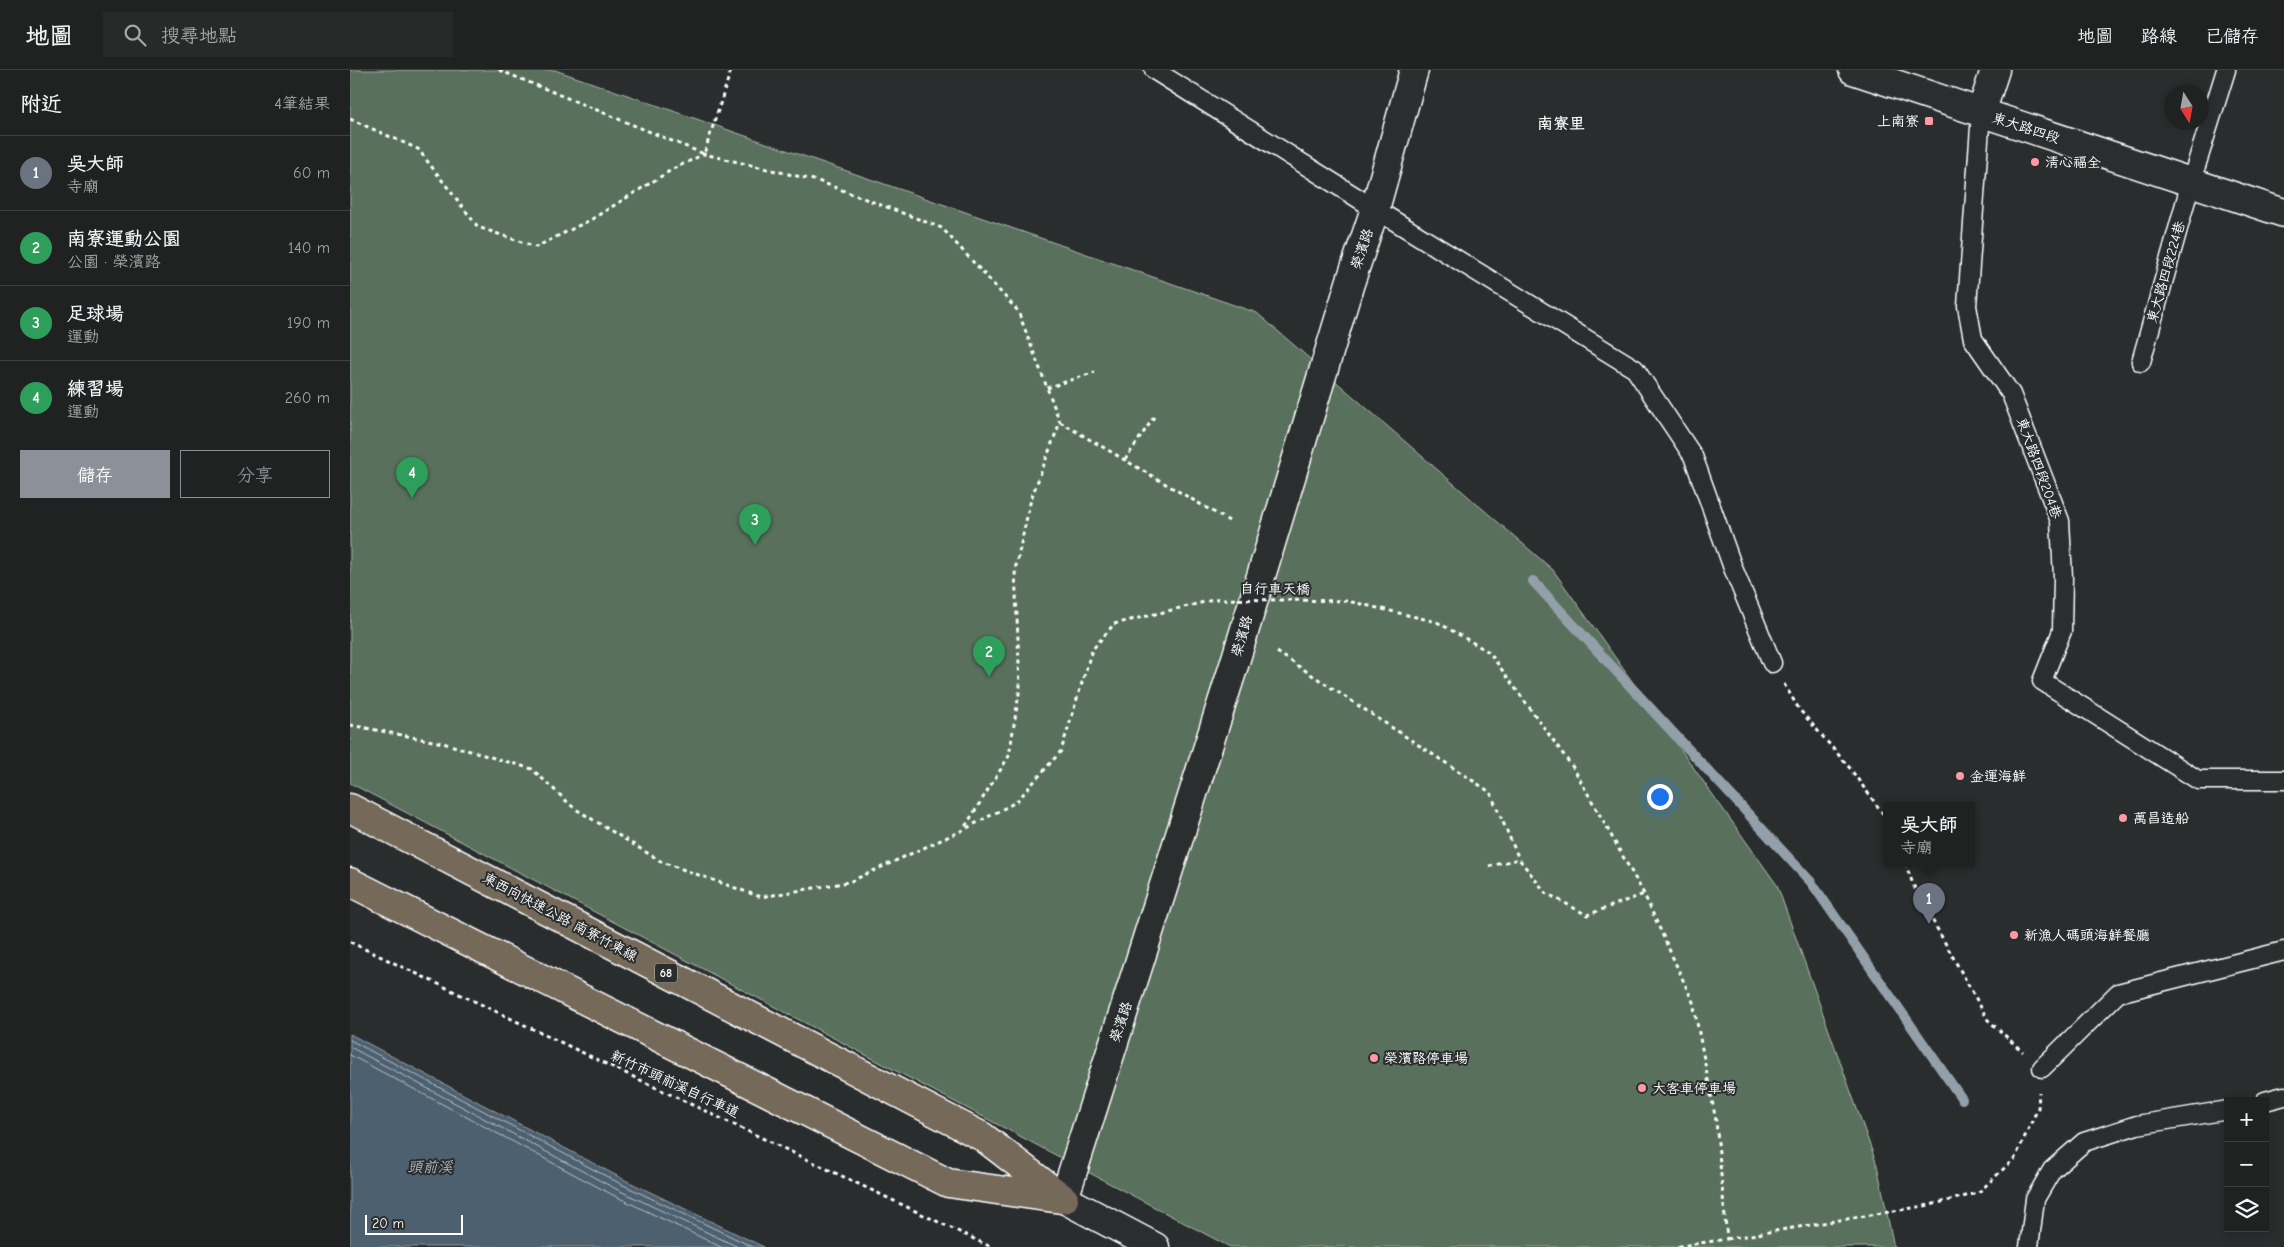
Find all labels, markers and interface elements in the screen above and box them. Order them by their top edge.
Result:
search box [103,12,453,57]
icon: search [121,21,149,49]
text: 地圖 [25,22,73,50]
text: 搜尋地點 [161,25,237,47]
text: 地圖 [2077,26,2113,47]
text: 路線 [2141,26,2177,47]
text: 已儲存 [2205,26,2259,47]
north arrow [2164,85,2209,130]
text: 附近 [20,92,62,116]
text: 4筆結果 [274,95,330,113]
street label: 東大路四段 [1990,109,2062,147]
place label: 上南寮 [1877,113,1919,130]
district label: 南寮里 [1537,115,1585,133]
marker: 上南寮 [1923,115,1935,127]
text: 吳大師 [67,153,124,175]
place label: 清心福全 [2045,154,2101,171]
marker: 清心福全 [2029,156,2041,168]
text: 1 [33,164,39,182]
text: 60 m [293,164,330,182]
text: 寺廟 [67,178,99,196]
street label: 東大路四段224巷 [2143,218,2189,325]
street label: 榮濱路 [1347,226,1377,272]
text: 南寮運動公園 [67,228,181,250]
text: 2 [32,239,40,257]
text: 140 m [288,239,330,257]
text: 公園 · 榮濱路 [67,253,161,271]
text: 足球場 [67,303,124,325]
text: 3 [32,314,40,332]
text: 190 m [287,314,330,332]
text: 運動 [67,328,99,346]
text: 練習場 [67,378,124,400]
text: 4 [32,389,40,407]
text: 260 m [285,389,330,407]
text: 運動 [67,403,99,421]
street label: 東大路四段204巷 [2013,415,2066,522]
button: 儲存 [20,450,170,498]
button: 分享 [180,450,330,498]
pin: 4 [396,457,428,498]
pin: 3 [739,504,771,545]
street label: 自行車天橋 [1240,580,1310,598]
street label: 榮濱路 [1228,613,1256,659]
pin: 2 [973,636,1005,677]
place label: 金運海鮮 [1970,768,2027,785]
marker: 金運海鮮 [1954,770,1966,782]
your location [1647,784,1673,810]
popup [1883,802,1975,867]
place label: 萬昌造船 [2133,810,2189,827]
marker: 萬昌造船 [2117,812,2129,824]
text: 吳大師 [1900,814,1958,836]
text: 寺廟 [1900,839,1933,857]
street label: 東西向快速公路 南寮竹東線 [480,869,640,965]
pin: 1 [1913,883,1945,924]
place label: 新漁人碼頭海鮮餐廳 [2024,927,2150,944]
marker: 新漁人碼頭海鮮餐廳 [2008,929,2020,941]
road number: 68 [655,964,677,982]
street label: 榮濱路 [1106,999,1136,1045]
street label: 新竹市頭前溪自行車道 [608,1047,742,1121]
place label: 榮濱路停車場 [1384,1050,1468,1067]
marker: 榮濱路停車場 [1368,1052,1380,1064]
place label: 大客車停車場 [1652,1080,1736,1097]
marker: 大客車停車場 [1636,1082,1648,1094]
map controls [2224,1097,2269,1232]
button: + [2224,1097,2269,1142]
button: − [2224,1142,2269,1187]
water label: 頭前溪 [407,1158,453,1176]
button: layers [2224,1187,2269,1232]
scale bar [365,1212,462,1235]
text: 20 m [372,1215,404,1232]

